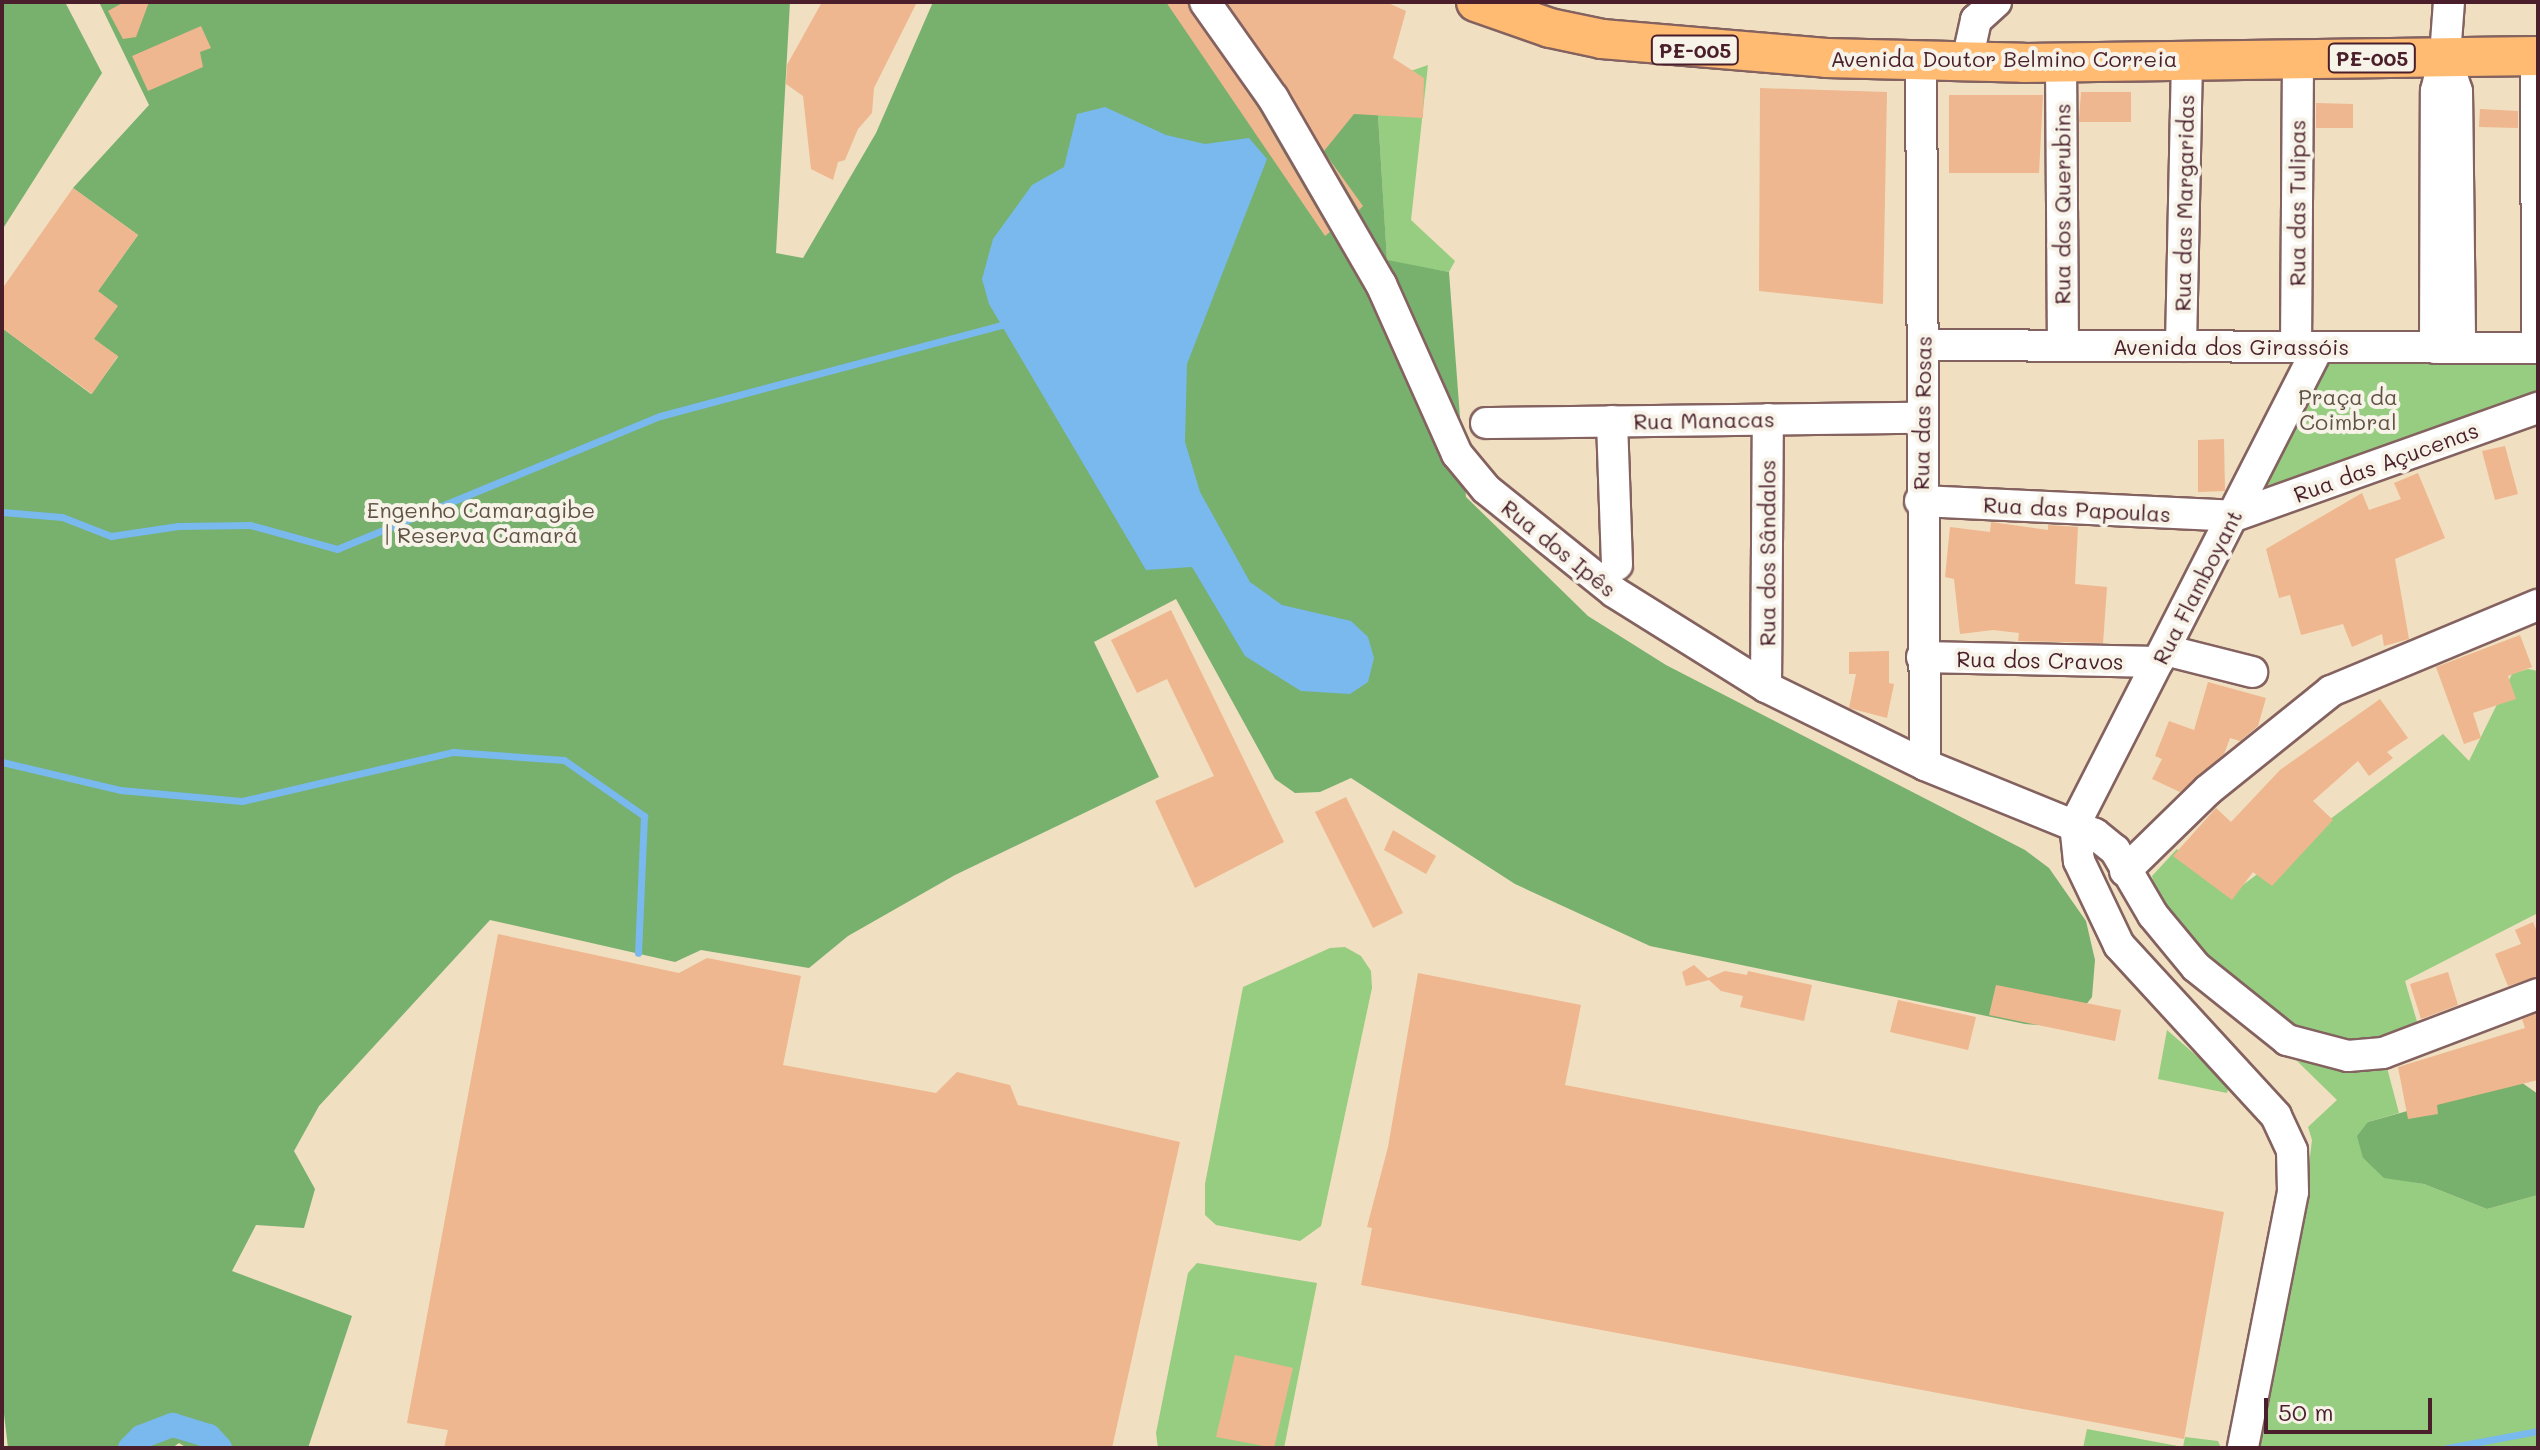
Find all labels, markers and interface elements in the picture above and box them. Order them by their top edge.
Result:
road number: PE-005 [1649,34,1741,66]
road number: PE-005 [2326,42,2418,74]
street label: Avenida Doutor Belmino Correia [1830,46,2178,72]
street label: Rua das Margaridas [2169,94,2199,312]
street label: Rua dos Querubins [2049,103,2075,305]
street label: Rua das Tulipas [2284,120,2310,286]
street label: Avenida dos Girassóis [2113,334,2349,360]
street label: Rua das Rosas [1907,336,1937,490]
park label: Praça da Coimbral [2298,383,2398,434]
street label: Rua Manacas [1633,406,1775,434]
street label: Rua das Açucenas [2290,416,2482,508]
street label: Rua dos Sândalos [1754,460,1780,646]
street label: Rua das Papoulas [1982,491,2172,527]
street label: Rua dos Ipês [1496,494,1622,602]
park label: Engenho Camaragibe | Reserva Camará [367,496,595,548]
street label: Rua Flamboyant [2147,505,2247,669]
street label: Rua dos Cravos [1956,645,2124,675]
scale bar [2268,1382,2436,1432]
text: 50 m [2278,1396,2334,1427]

